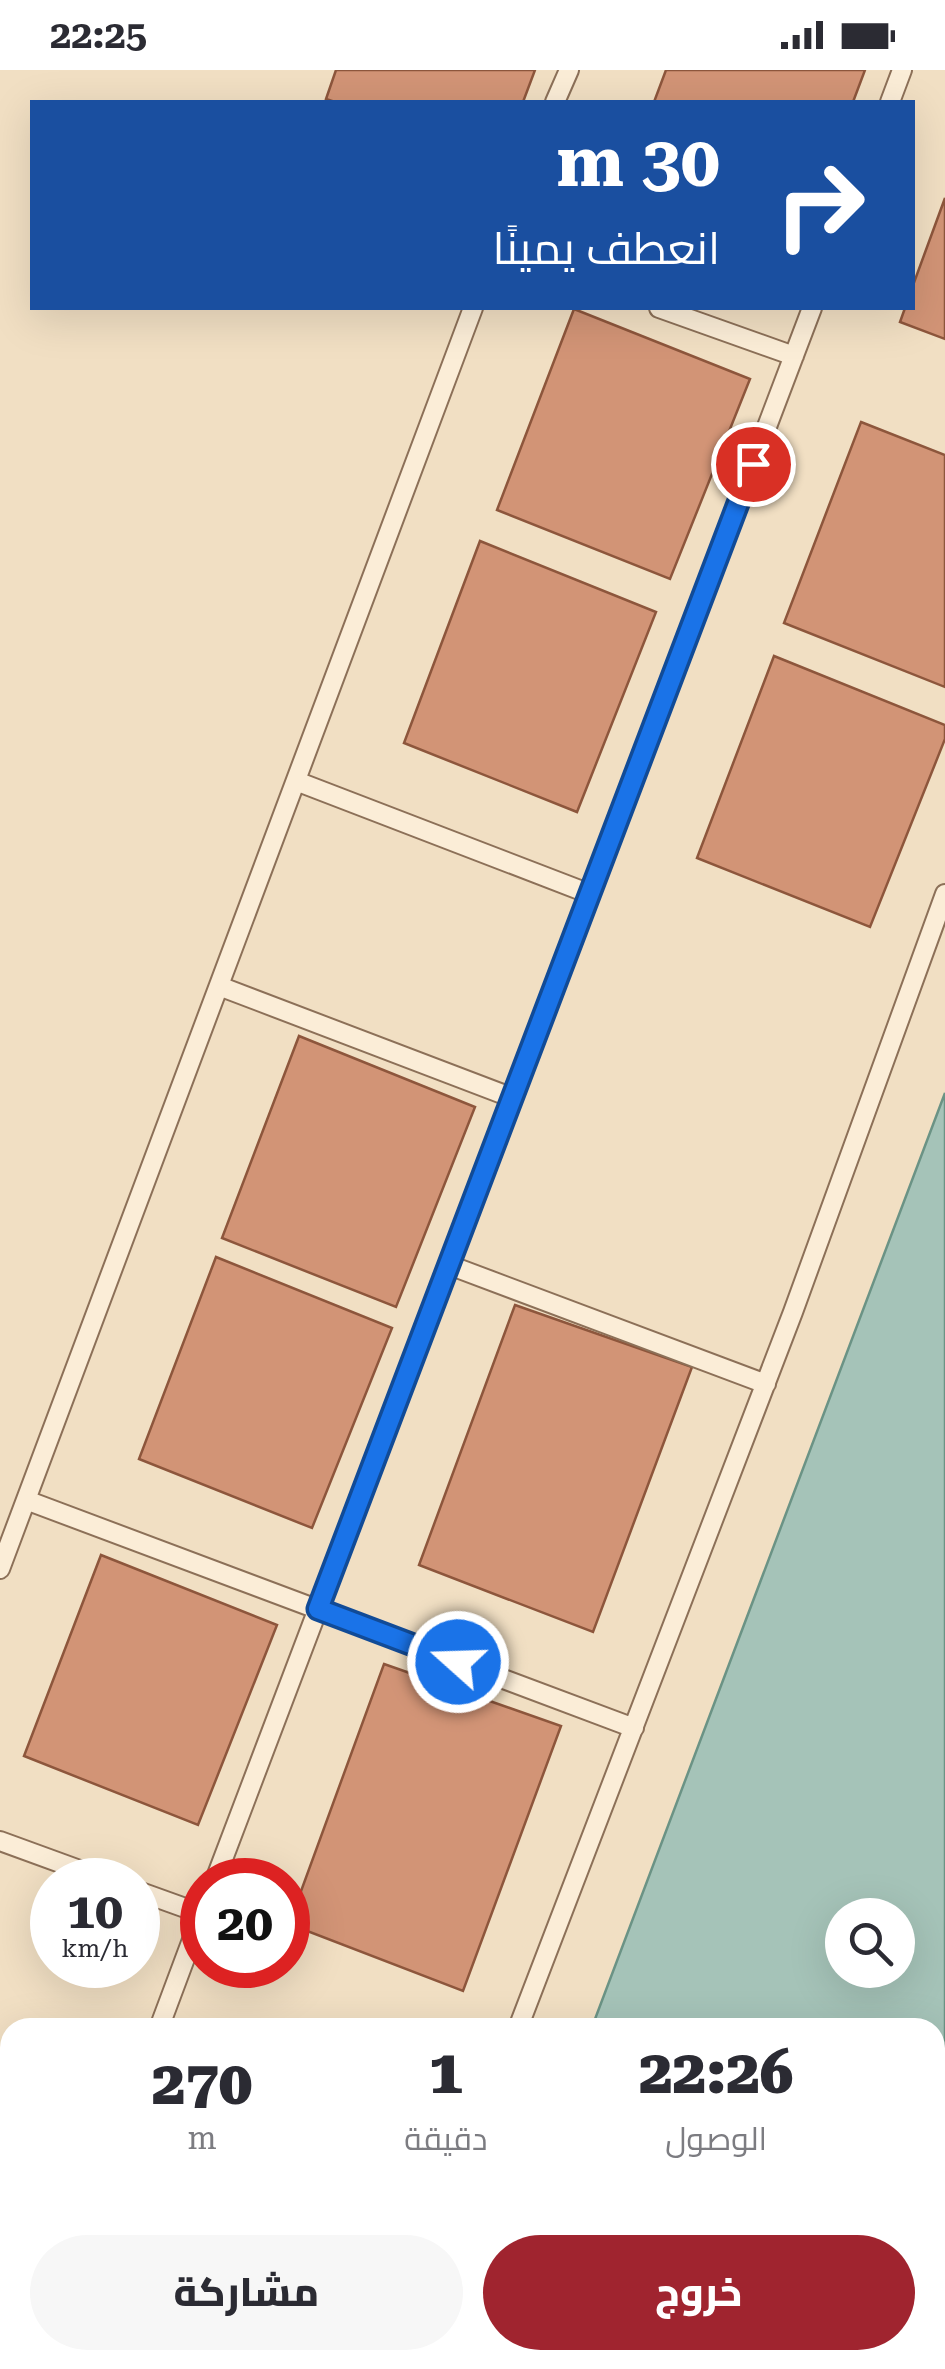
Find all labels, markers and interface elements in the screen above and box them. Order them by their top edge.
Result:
text: 22:25 [50,13,147,57]
text: 30 m [556,121,720,203]
icon: right [755,140,885,270]
text: انعطف يمينًا [493,222,720,275]
pin [711,422,796,507]
icon: arrive [726,437,781,492]
position arrow [406,1610,510,1714]
speed limit sign: 20 [180,1858,310,1988]
text: 10 [67,1882,123,1940]
map controls [825,1898,915,1988]
button: search [825,1898,915,1988]
text: km/h [62,1934,128,1963]
text: 1 [429,2037,463,2108]
text: 22:26 [639,2037,793,2108]
text: 270 [152,2048,252,2119]
text: m [187,2119,217,2157]
text: دقيقة [404,2120,487,2158]
text: الوصول [665,2120,767,2158]
button: مشاركة [30,2235,463,2350]
button: خروج [483,2235,915,2350]

